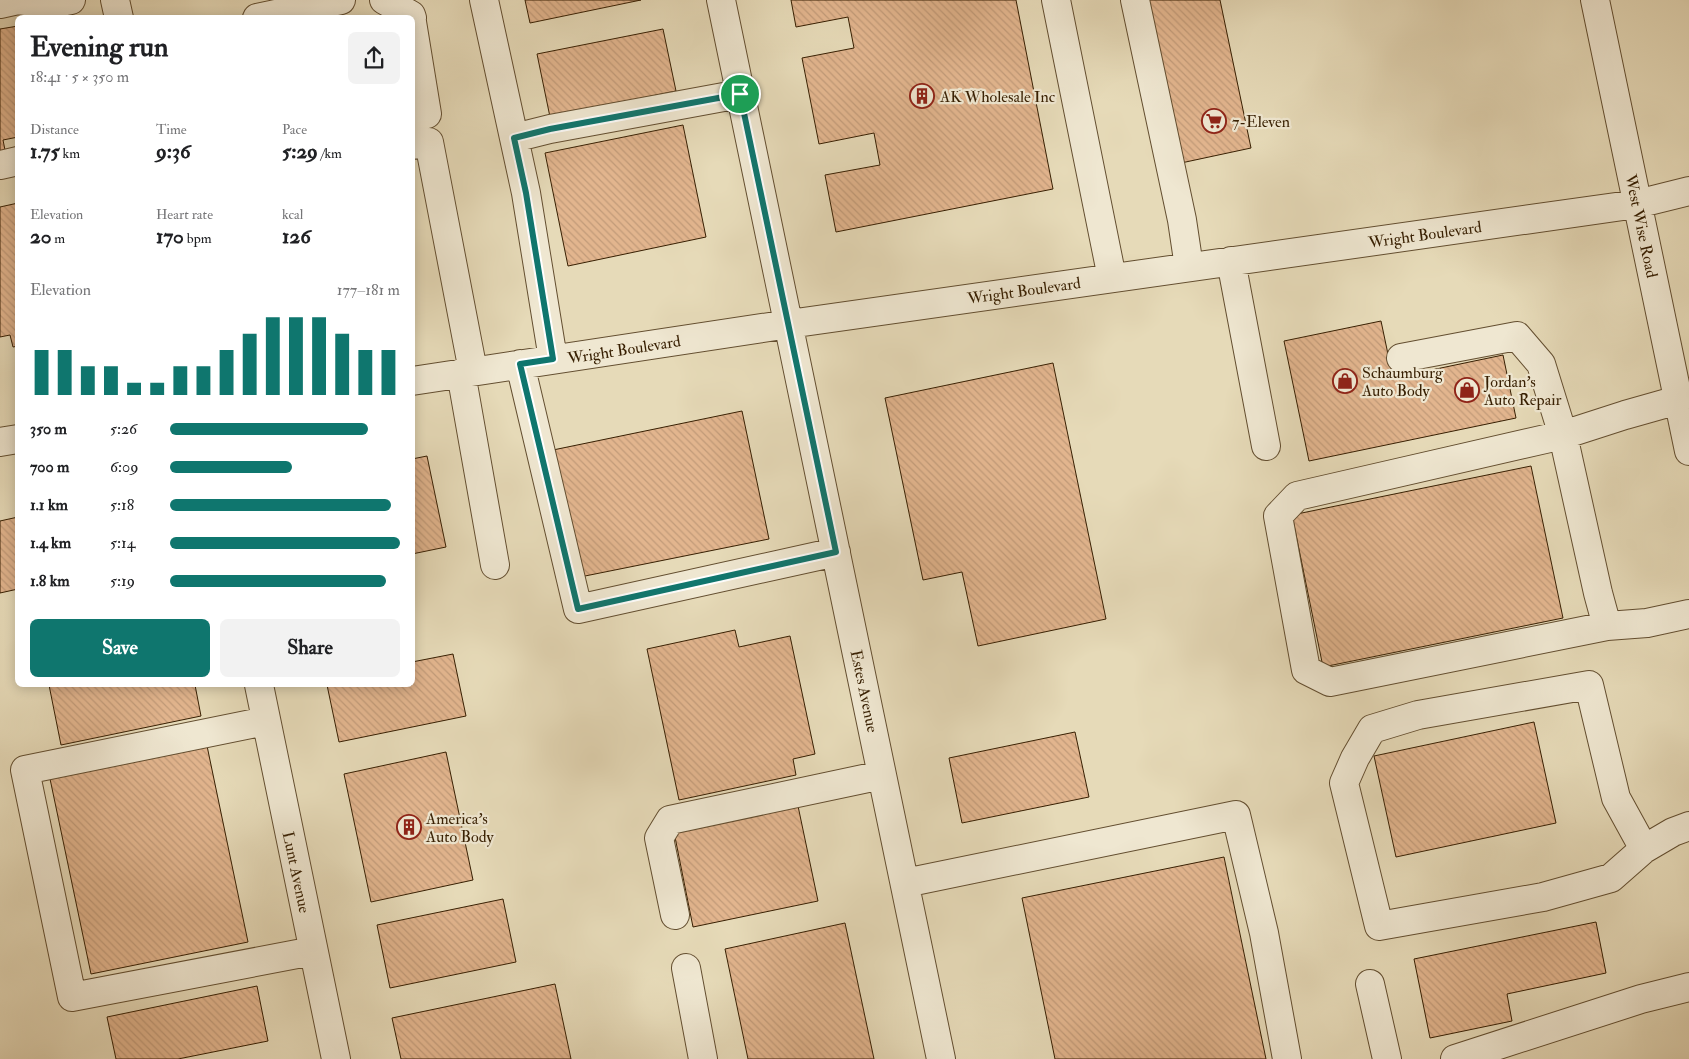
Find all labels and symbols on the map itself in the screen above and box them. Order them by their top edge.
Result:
pin [719,73,761,115]
building icon: AK Wholesale Inc [909,83,935,109]
place label: AK Wholesale Inc [939,87,1056,107]
supermarket icon: 7-Eleven [1201,108,1227,134]
place label: 7-Eleven [1232,112,1290,132]
street label: West Wise Road [1620,172,1662,280]
street label: Wright Boulevard [1366,217,1483,253]
street label: Wright Boulevard [965,273,1082,309]
street label: Wright Boulevard [565,331,682,369]
place label: Schaumburg Auto Body [1361,363,1444,401]
shop icon: Schaumburg Auto Body [1332,368,1358,394]
place label: Jordan's Auto Repair [1483,372,1561,411]
shop icon: Jordan's Auto Repair [1454,377,1480,403]
street label: Estes Avenue [846,648,883,735]
place label: America's Auto Body [425,809,495,847]
building icon: America's Auto Body [396,814,422,840]
street label: Lunt Avenue [278,830,314,915]

